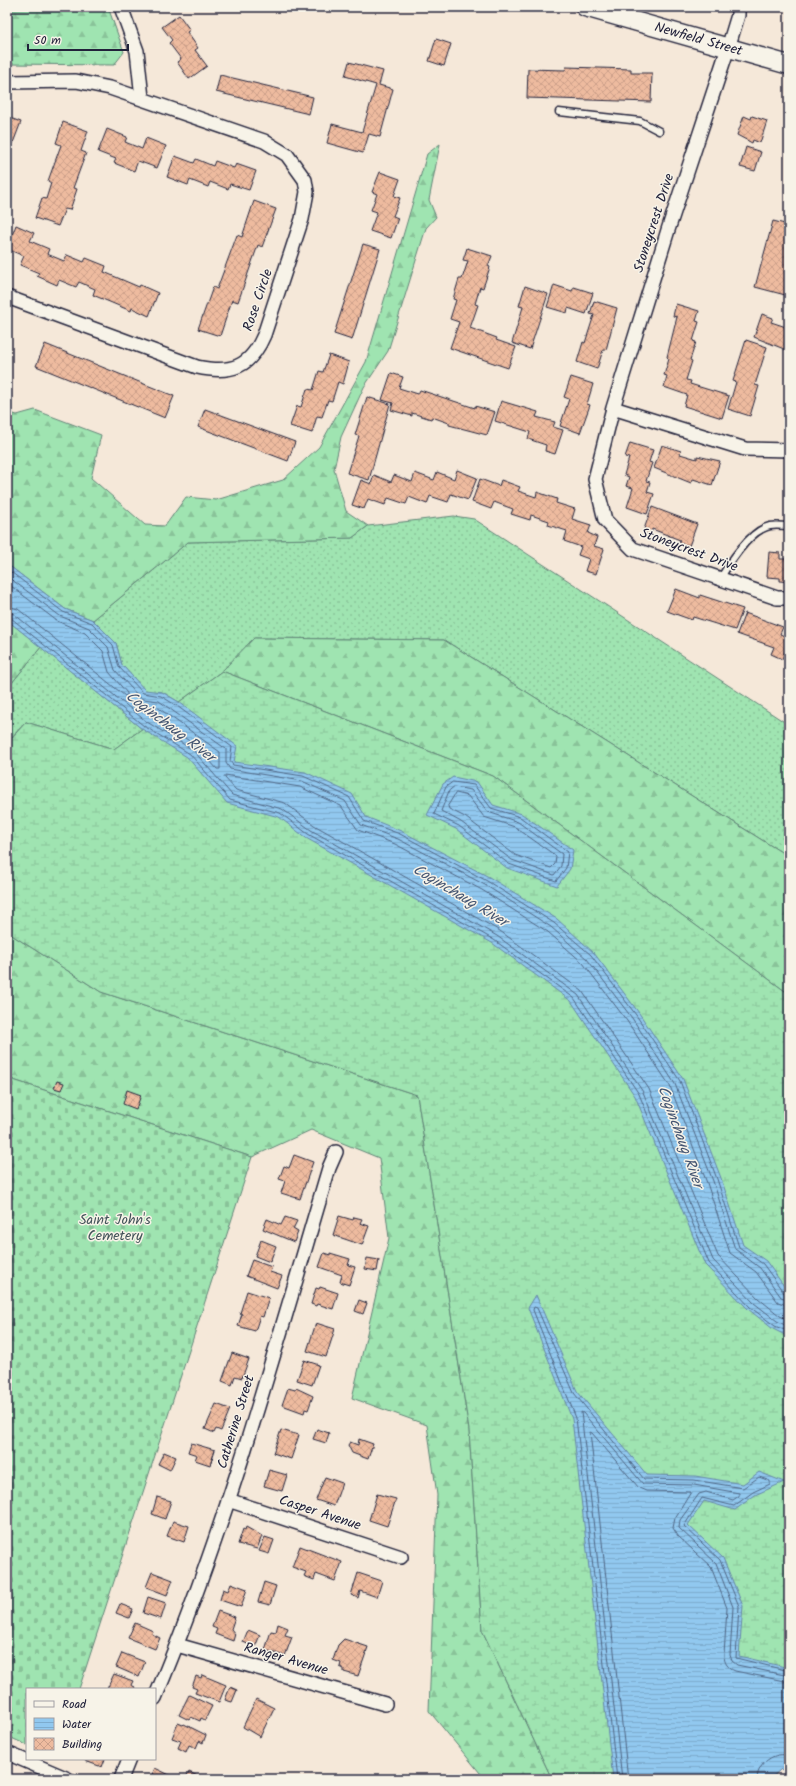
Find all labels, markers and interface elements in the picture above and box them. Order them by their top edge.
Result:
street label: Newfield Street [652,16,746,62]
scale bar [28,26,128,52]
text: 50 m [34,31,61,50]
street label: Stoneycrest Drive [628,170,681,275]
street label: Rose Circle [237,265,279,334]
street label: Stoneycrest Drive [637,522,742,578]
water label: Coginchaug River [120,685,222,771]
water label: Coginchaug River [408,858,515,935]
water label: Coginchaug River [650,1083,711,1194]
park label: Saint John's Cemetery [79,1209,151,1247]
street label: Catherine Street [211,1372,261,1472]
street label: Casper Avenue [276,1489,365,1537]
street label: Ranger Avenue [241,1636,331,1682]
legend [26,1688,156,1760]
text: Road [62,1695,87,1714]
text: Water [62,1715,92,1734]
text: Building [62,1735,102,1754]

